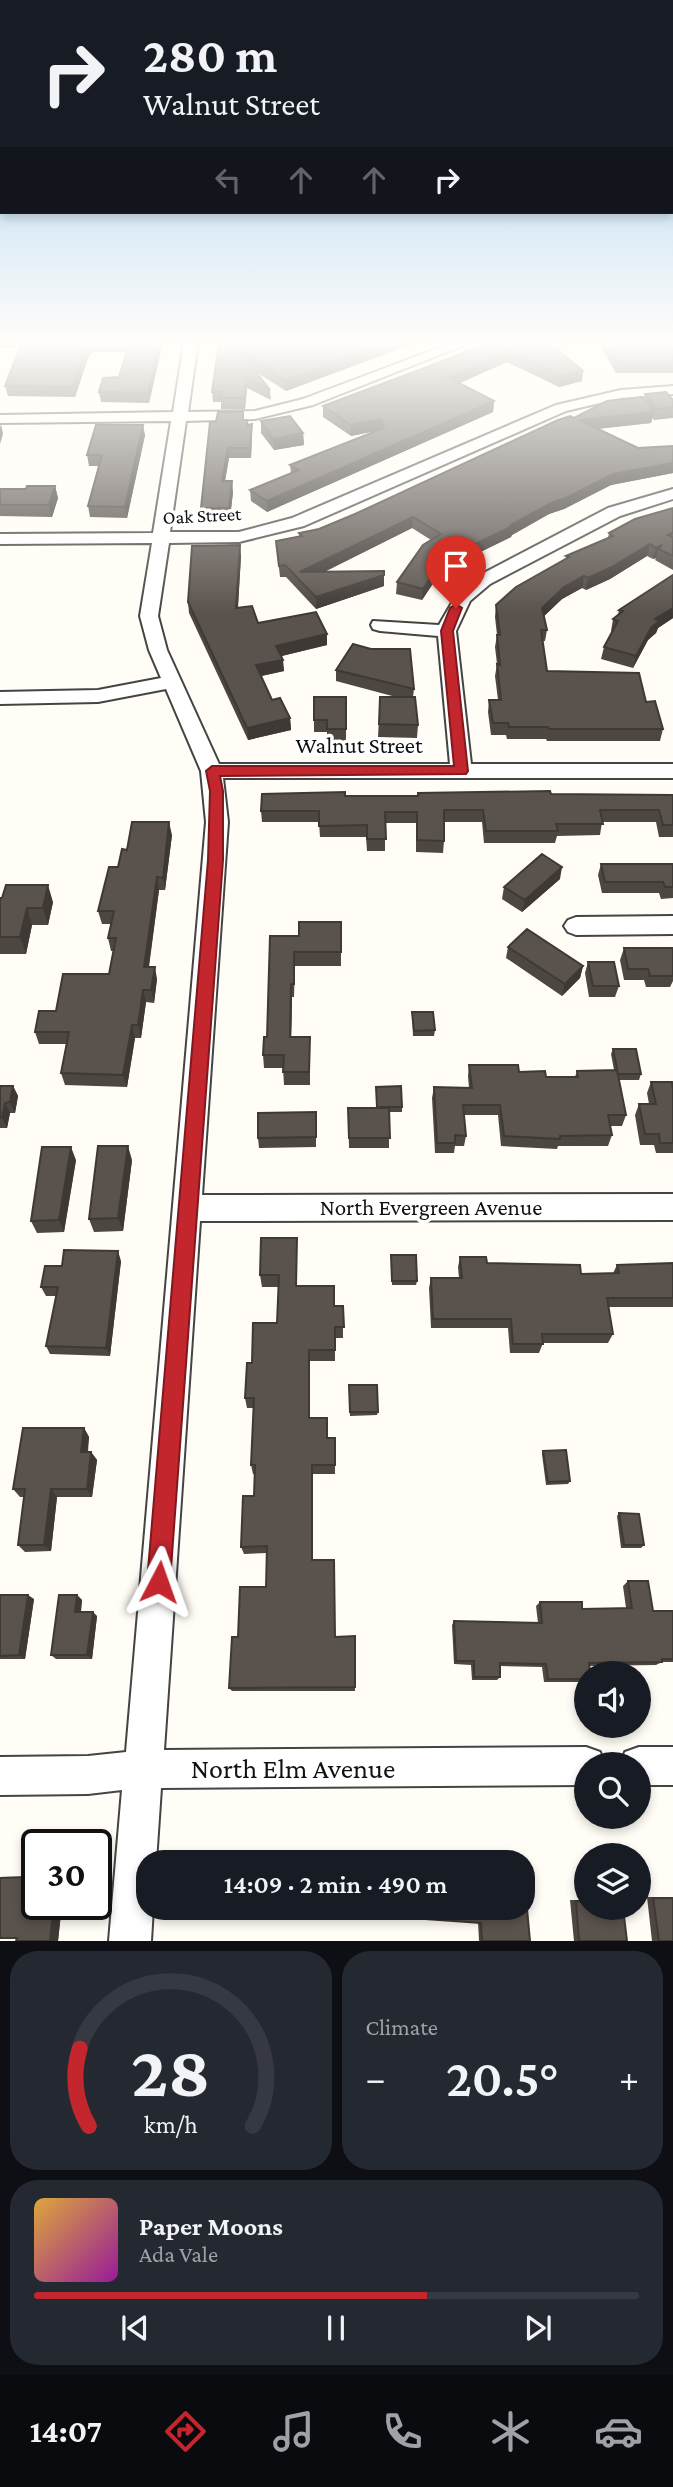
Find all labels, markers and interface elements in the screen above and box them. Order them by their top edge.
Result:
icon: right [28,28,119,119]
text: 280 m [143,28,277,83]
text: Walnut Street [143,86,320,122]
icon: left [209,161,247,199]
icon: ahead [282,161,320,199]
icon: ahead [355,161,393,199]
icon: right [428,161,466,199]
street label: Oak Street [162,503,243,528]
pin [426,536,486,608]
icon: arrive [437,547,475,585]
street label: Walnut Street [295,732,423,758]
street label: North Evergreen Avenue [320,1194,542,1220]
position arrow [122,1545,196,1619]
map controls [574,1661,651,1920]
button: sound [574,1661,651,1738]
button: search [574,1752,651,1829]
street label: North Elm Avenue [191,1753,395,1784]
speed limit sign: 30 [21,1829,112,1920]
button: layers [574,1843,651,1920]
text: 14:09 · 2 min · 490 m [224,1870,447,1899]
text: Climate [366,2014,438,2040]
text: 28 [131,2032,210,2113]
text: 20.5° [446,2049,559,2107]
text: − [366,2057,386,2099]
text: + [619,2057,639,2099]
text: km/h [144,2111,198,2138]
text: Paper Moons [139,2212,283,2241]
text: Ada Vale [139,2241,218,2267]
icon: previous [116,2309,154,2347]
icon: pause [317,2309,355,2347]
icon: next [519,2309,557,2347]
icon: directions [161,2407,210,2456]
icon: music [269,2407,318,2456]
icon: phone [378,2407,427,2456]
icon: climate [486,2407,535,2456]
icon: car [594,2407,643,2456]
text: 14:07 [30,2413,102,2449]

